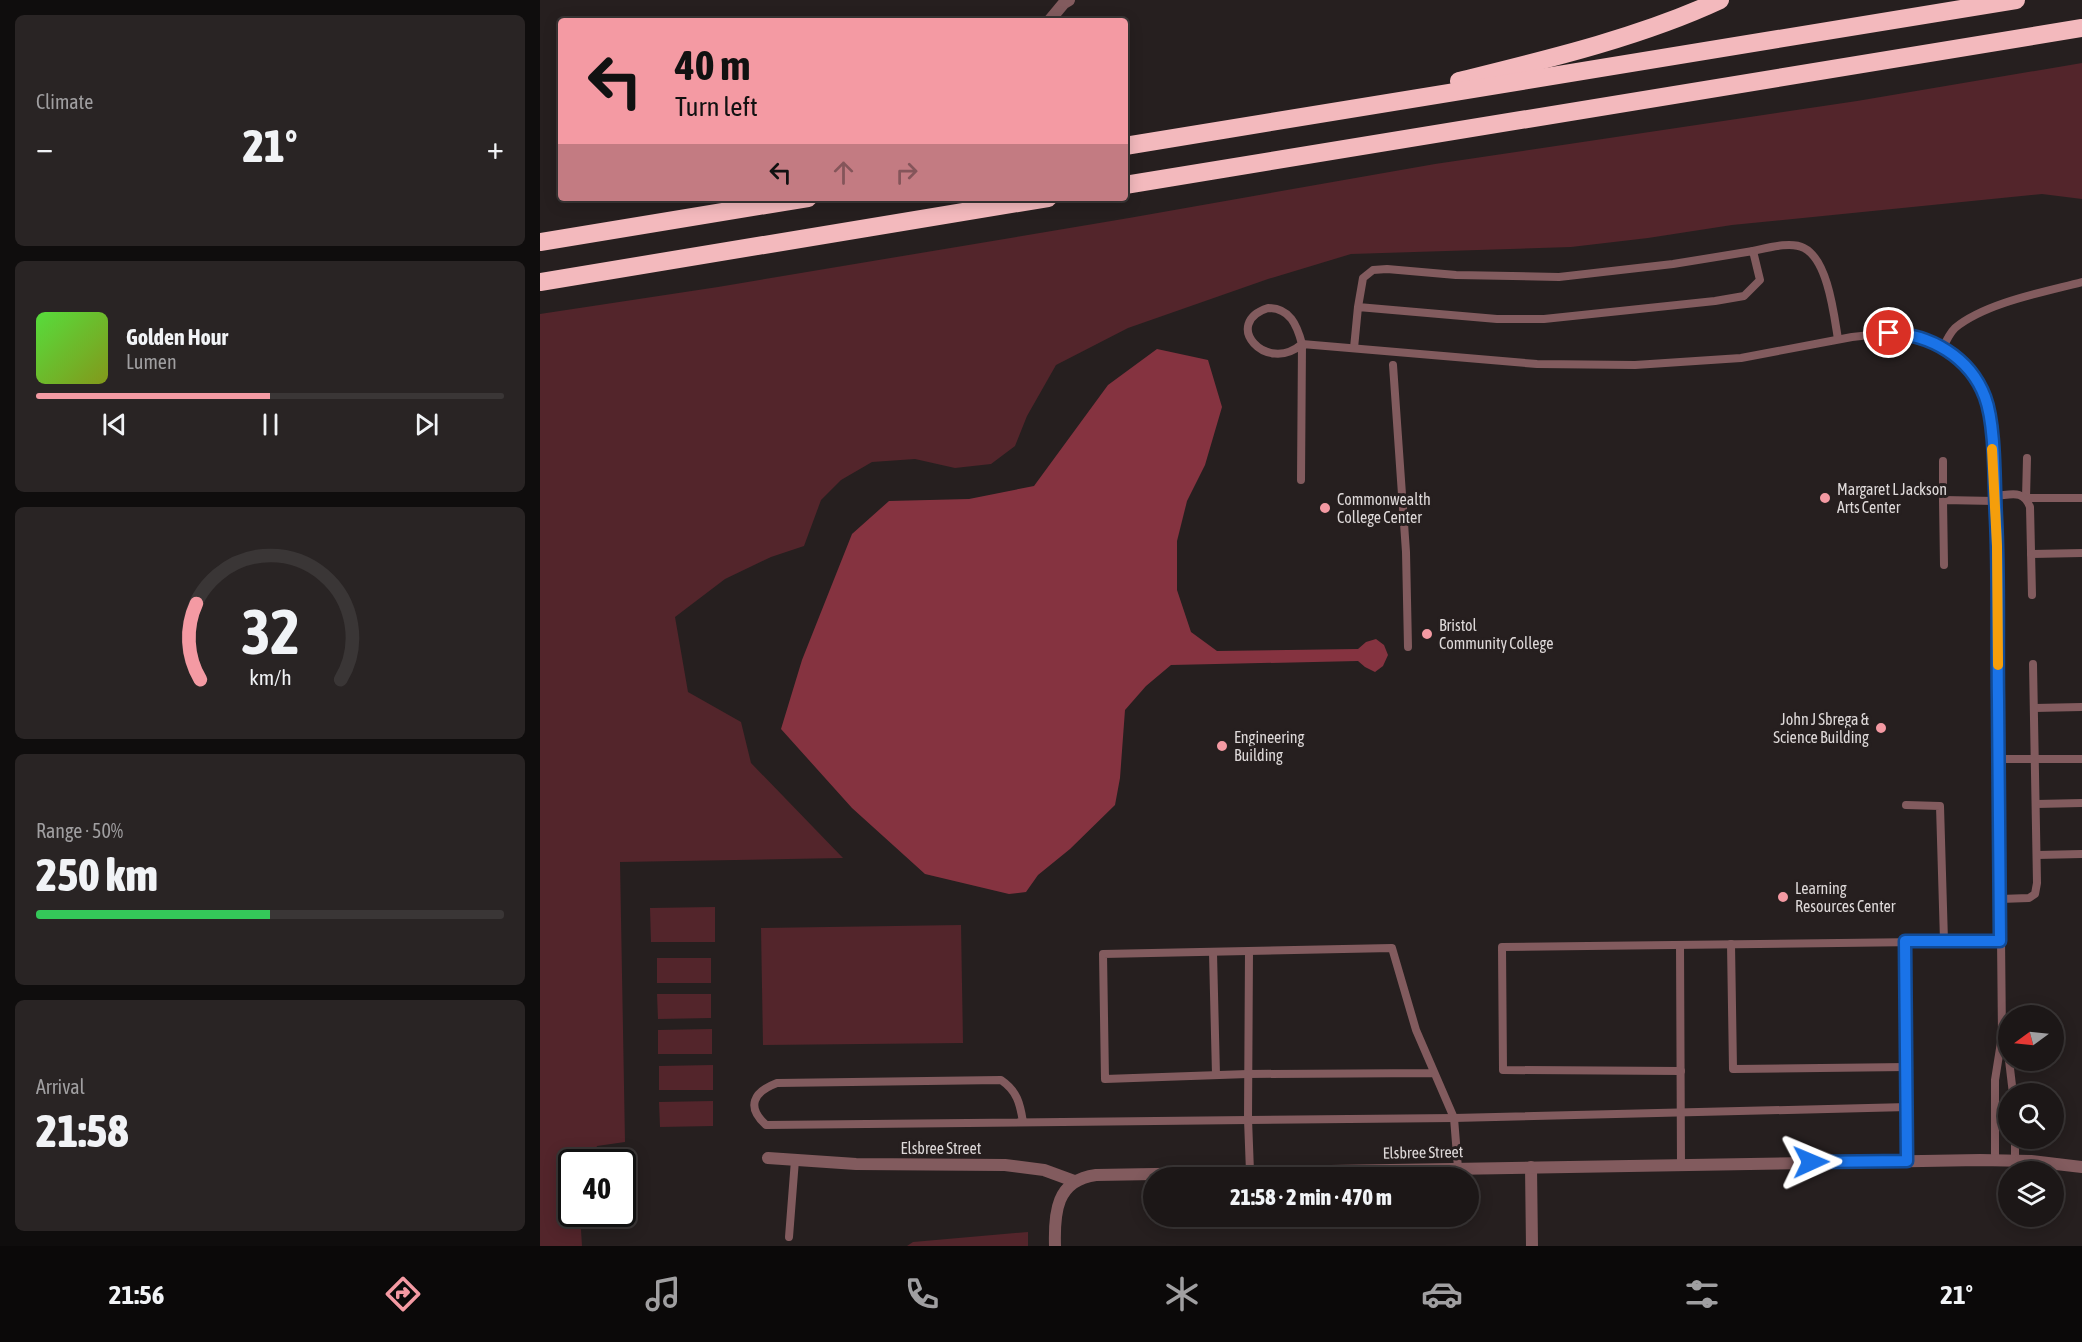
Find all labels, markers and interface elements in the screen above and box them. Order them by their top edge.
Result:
text: 40 m [675,41,750,89]
icon: left [576,42,654,120]
text: Climate [36,90,93,113]
text: Turn left [675,91,758,122]
text: 21° [243,120,297,172]
text: − [36,128,53,166]
text: + [487,128,504,166]
icon: left [764,156,797,189]
icon: ahead [827,156,860,189]
icon: right [890,156,923,189]
pin [1863,307,1914,358]
icon: arrive [1872,316,1905,349]
text: Golden Hour [126,324,228,350]
text: Lumen [126,350,177,373]
icon: previous [98,408,131,441]
icon: pause [254,408,287,441]
icon: next [410,408,443,441]
place label: Margaret L Jackson Arts Center [1837,480,1947,516]
place label: Commonwealth College Center [1337,490,1431,527]
marker: Margaret L Jackson Arts Center [1818,491,1832,505]
marker: Commonwealth College Center [1318,501,1332,515]
text: 32 [241,596,299,667]
place label: Bristol Community College [1439,616,1553,653]
marker: Bristol Community College [1420,627,1434,641]
text: km/h [249,665,291,690]
place label: John J Sbrega & Science Building [1773,710,1870,747]
marker: John J Sbrega & Science Building [1874,721,1888,735]
place label: Engineering Building [1234,728,1305,765]
marker: Engineering Building [1215,739,1229,753]
text: Range · 50% [36,819,123,842]
text: 250 km [36,849,158,901]
place label: Learning Resources Center [1795,879,1896,915]
marker: Learning Resources Center [1776,890,1790,904]
north arrow [1998,1005,2064,1071]
map controls [1998,1005,2064,1227]
text: Arrival [36,1075,85,1098]
button: search [1998,1083,2064,1149]
text: 21:58 [36,1105,129,1157]
position arrow [1779,1130,1843,1194]
street label: Elsbree Street [901,1139,982,1157]
street label: Elsbree Street [1382,1142,1464,1162]
speed limit sign: 40 [558,1149,636,1227]
button: layers [1998,1161,2064,1227]
text: 21:58 · 2 min · 470 m [1230,1184,1392,1210]
icon: directions [382,1273,424,1315]
icon: music [642,1273,684,1315]
icon: phone [901,1273,943,1315]
icon: climate [1161,1273,1203,1315]
icon: car [1421,1273,1463,1315]
icon: filters [1681,1273,1723,1315]
text: 21:56 [109,1279,164,1310]
text: 21° [1940,1279,1973,1310]

